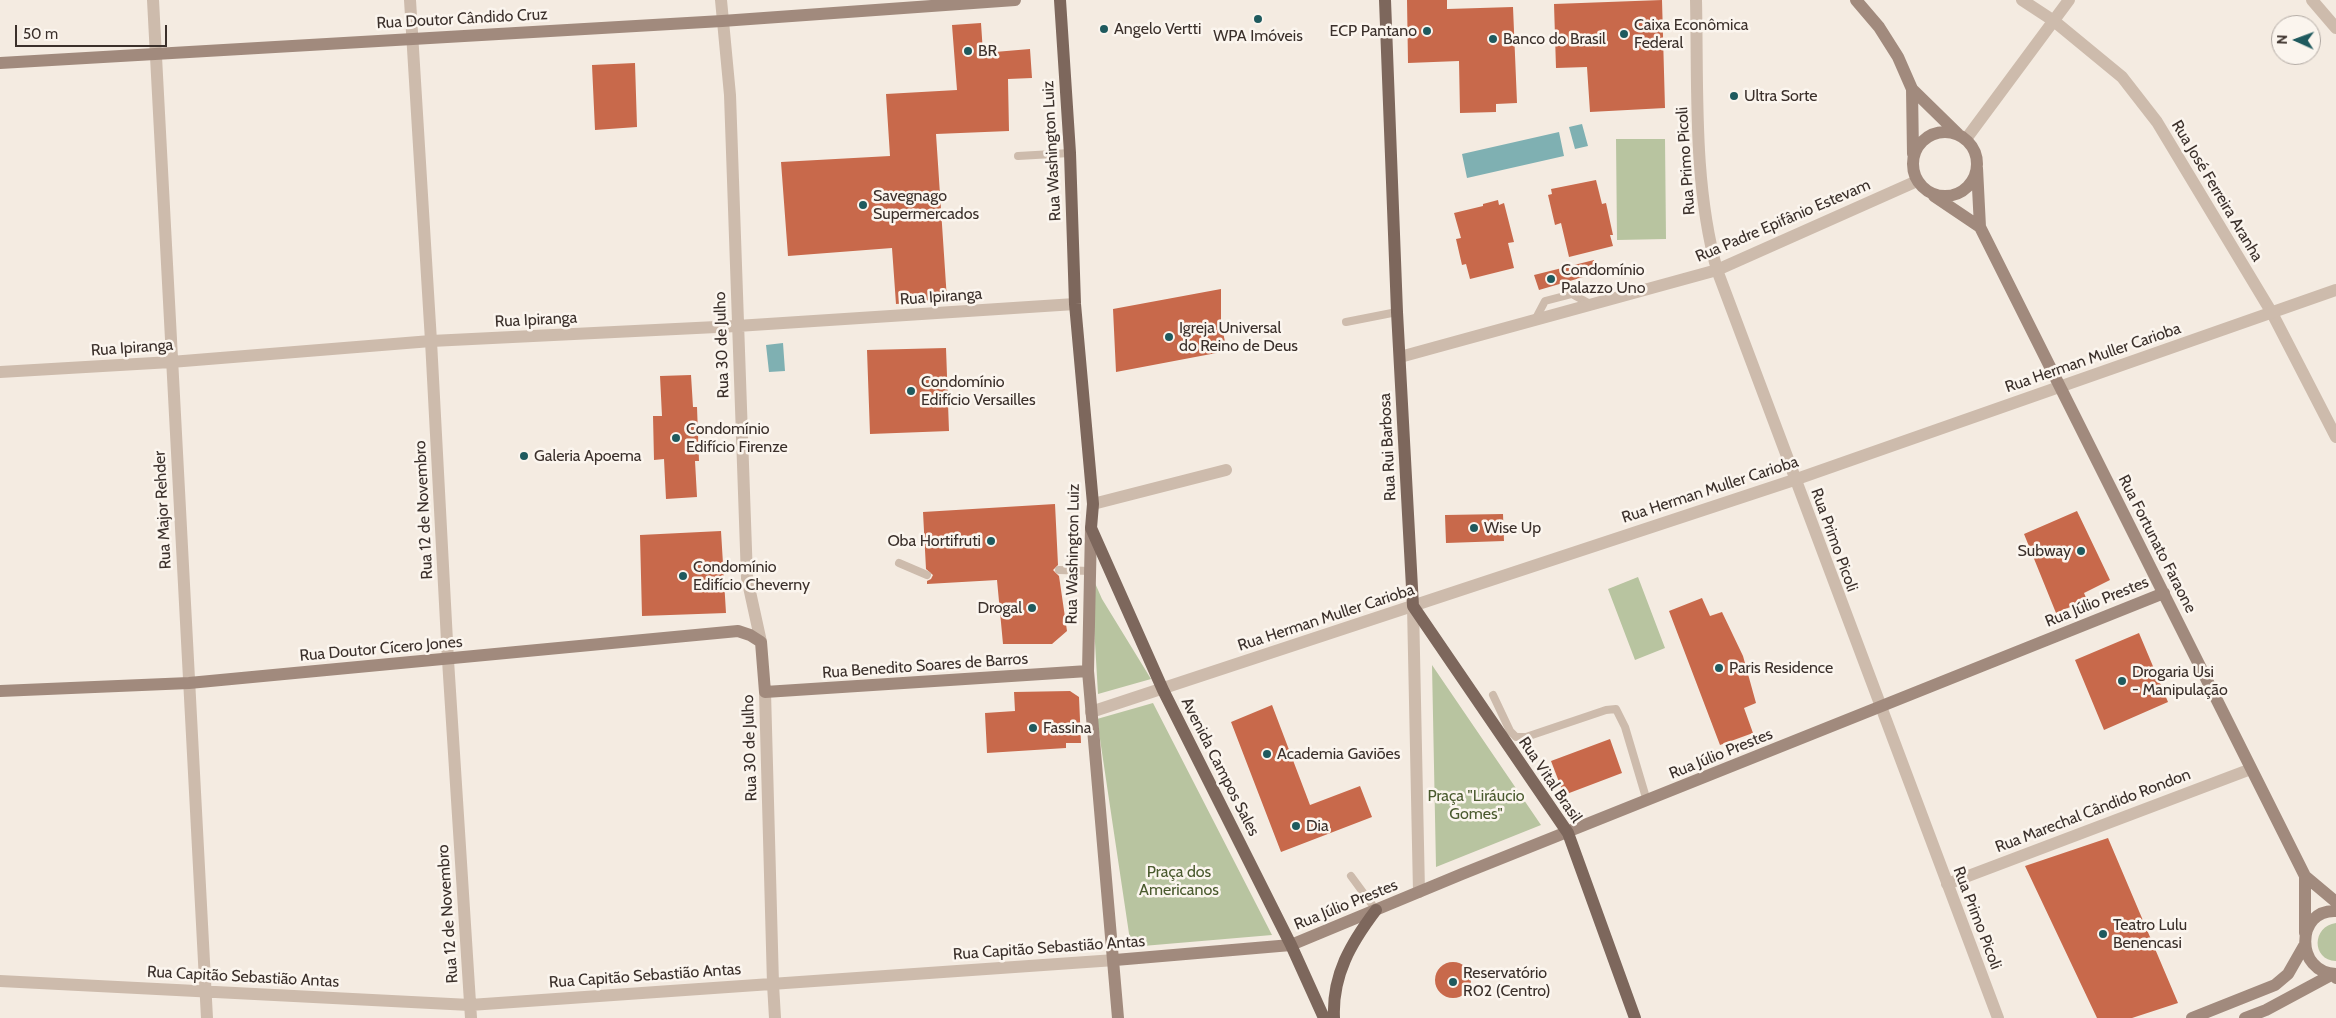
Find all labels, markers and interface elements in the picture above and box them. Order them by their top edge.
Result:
street label: Rua Doutor Cândido Cruz [376,5,548,33]
marker: WPA Imóveis [1252,13,1264,25]
scale bar [18,15,170,47]
place label: Caixa Econômica Federal [1634,15,1748,53]
north arrow [2271,15,2321,65]
place label: Angelo Vertti [1114,19,1201,39]
place label: ECP Pantano [1329,21,1417,41]
marker: Angelo Vertti [1098,23,1110,35]
text: 50 m [23,25,58,43]
marker: ECP Pantano [1421,25,1433,37]
place label: WPA Imóveis [1213,26,1303,46]
marker: Caixa Econômica Federal [1618,28,1630,40]
place label: Banco do Brasil [1503,29,1606,49]
marker: Banco do Brasil [1487,33,1499,45]
text: N [2273,34,2291,45]
place label: BR [978,41,997,61]
marker: BR [962,45,974,57]
street label: Rua Washington Luiz [1039,80,1065,222]
place label: Ultra Sorte [1744,86,1817,106]
marker: Ultra Sorte [1728,90,1740,102]
street label: Rua Primo Picoli [1673,106,1699,216]
street label: Rua José Ferreira Aranha [2167,117,2267,265]
street label: Rua Padre Epifânio Estevam [1693,175,1873,267]
place label: Savegnago Supermercados [873,186,979,224]
marker: Savegnago Supermercados [857,199,869,211]
place label: Condomínio Palazzo Uno [1561,260,1645,298]
marker: Condomínio Palazzo Uno [1545,273,1557,285]
street label: Rua Ipiranga [899,285,983,309]
street label: Rua 30 de Julho [711,291,733,399]
street label: Rua Ipiranga [494,308,578,332]
place label: Igreja Universal do Reino de Deus [1179,318,1298,356]
street label: Rua Herman Muller Carioba [2003,319,2183,397]
marker: Igreja Universal do Reino de Deus [1163,331,1175,343]
street label: Rua Ipiranga [90,336,174,360]
place label: Condomínio Edifício Versailles [921,372,1036,410]
marker: Condomínio Edifício Versailles [905,385,917,397]
street label: Rua Rui Barbosa [1376,392,1400,502]
place label: Condomínio Edifício Firenze [686,419,788,457]
marker: Condomínio Edifício Firenze [670,432,682,444]
street label: Rua 12 de Novembro [411,440,437,580]
place label: Galeria Apoema [534,446,642,466]
street label: Rua Major Rehder [150,450,176,570]
marker: Galeria Apoema [518,450,530,462]
street label: Rua Herman Muller Carioba [1619,452,1801,528]
street label: Rua Fortunato Faraone [2114,472,2200,616]
street label: Rua Washington Luiz [1062,483,1084,625]
street label: Rua Primo Picoli [1806,486,1862,594]
place label: Wise Up [1484,518,1541,538]
marker: Wise Up [1468,522,1480,534]
place label: Oba Hortifruti [887,531,981,551]
marker: Oba Hortifruti [985,535,997,547]
place label: Subway [2018,541,2071,561]
marker: Subway [2075,545,2087,557]
place label: Condomínio Edifício Cheverny [693,557,810,595]
marker: Condomínio Edifício Cheverny [677,570,689,582]
street label: Rua Júlio Prestes [2042,573,2152,631]
street label: Rua Herman Muller Carioba [1235,580,1417,656]
place label: Drogal [977,598,1022,618]
marker: Drogal [1026,602,1038,614]
street label: Rua Doutor Cícero Jones [299,632,463,666]
street label: Rua Benedito Soares de Barros [821,649,1029,683]
place label: Paris Residence [1729,658,1833,678]
marker: Paris Residence [1713,662,1725,674]
place label: Drogaria Usi - Manipulação [2132,662,2228,700]
marker: Drogaria Usi - Manipulação [2116,675,2128,687]
street label: Rua 30 de Julho [739,694,761,802]
street label: Avenida Campos Sales [1177,695,1263,839]
place label: Fassina [1043,718,1091,738]
marker: Fassina [1027,722,1039,734]
street label: Rua Júlio Prestes [1666,725,1776,783]
street label: Rua Vital Brasil [1514,733,1586,827]
place label: Academia Gaviões [1277,744,1400,764]
marker: Academia Gaviões [1261,748,1273,760]
street label: Rua Marechal Cândido Rondon [1993,765,2193,857]
park label: Praça "Liráucio Gomes" [1427,786,1525,824]
place label: Dia [1306,816,1329,836]
marker: Dia [1290,820,1302,832]
street label: Rua 12 de Novembro [434,844,462,984]
park label: Praça dos Americanos [1139,862,1219,900]
street label: Rua Primo Picoli [1949,864,2005,972]
street label: Rua Júlio Prestes [1291,876,1401,934]
place label: Teatro Lulu Benencasi [2113,915,2187,953]
marker: Teatro Lulu Benencasi [2097,928,2109,940]
street label: Rua Capitão Sebastião Antas [952,932,1146,964]
street label: Rua Capitão Sebastião Antas [548,960,742,992]
street label: Rua Capitão Sebastião Antas [146,962,340,992]
place label: Reservatório R02 (Centro) [1463,963,1551,1001]
marker: Reservatório R02 (Centro) [1447,976,1459,988]

